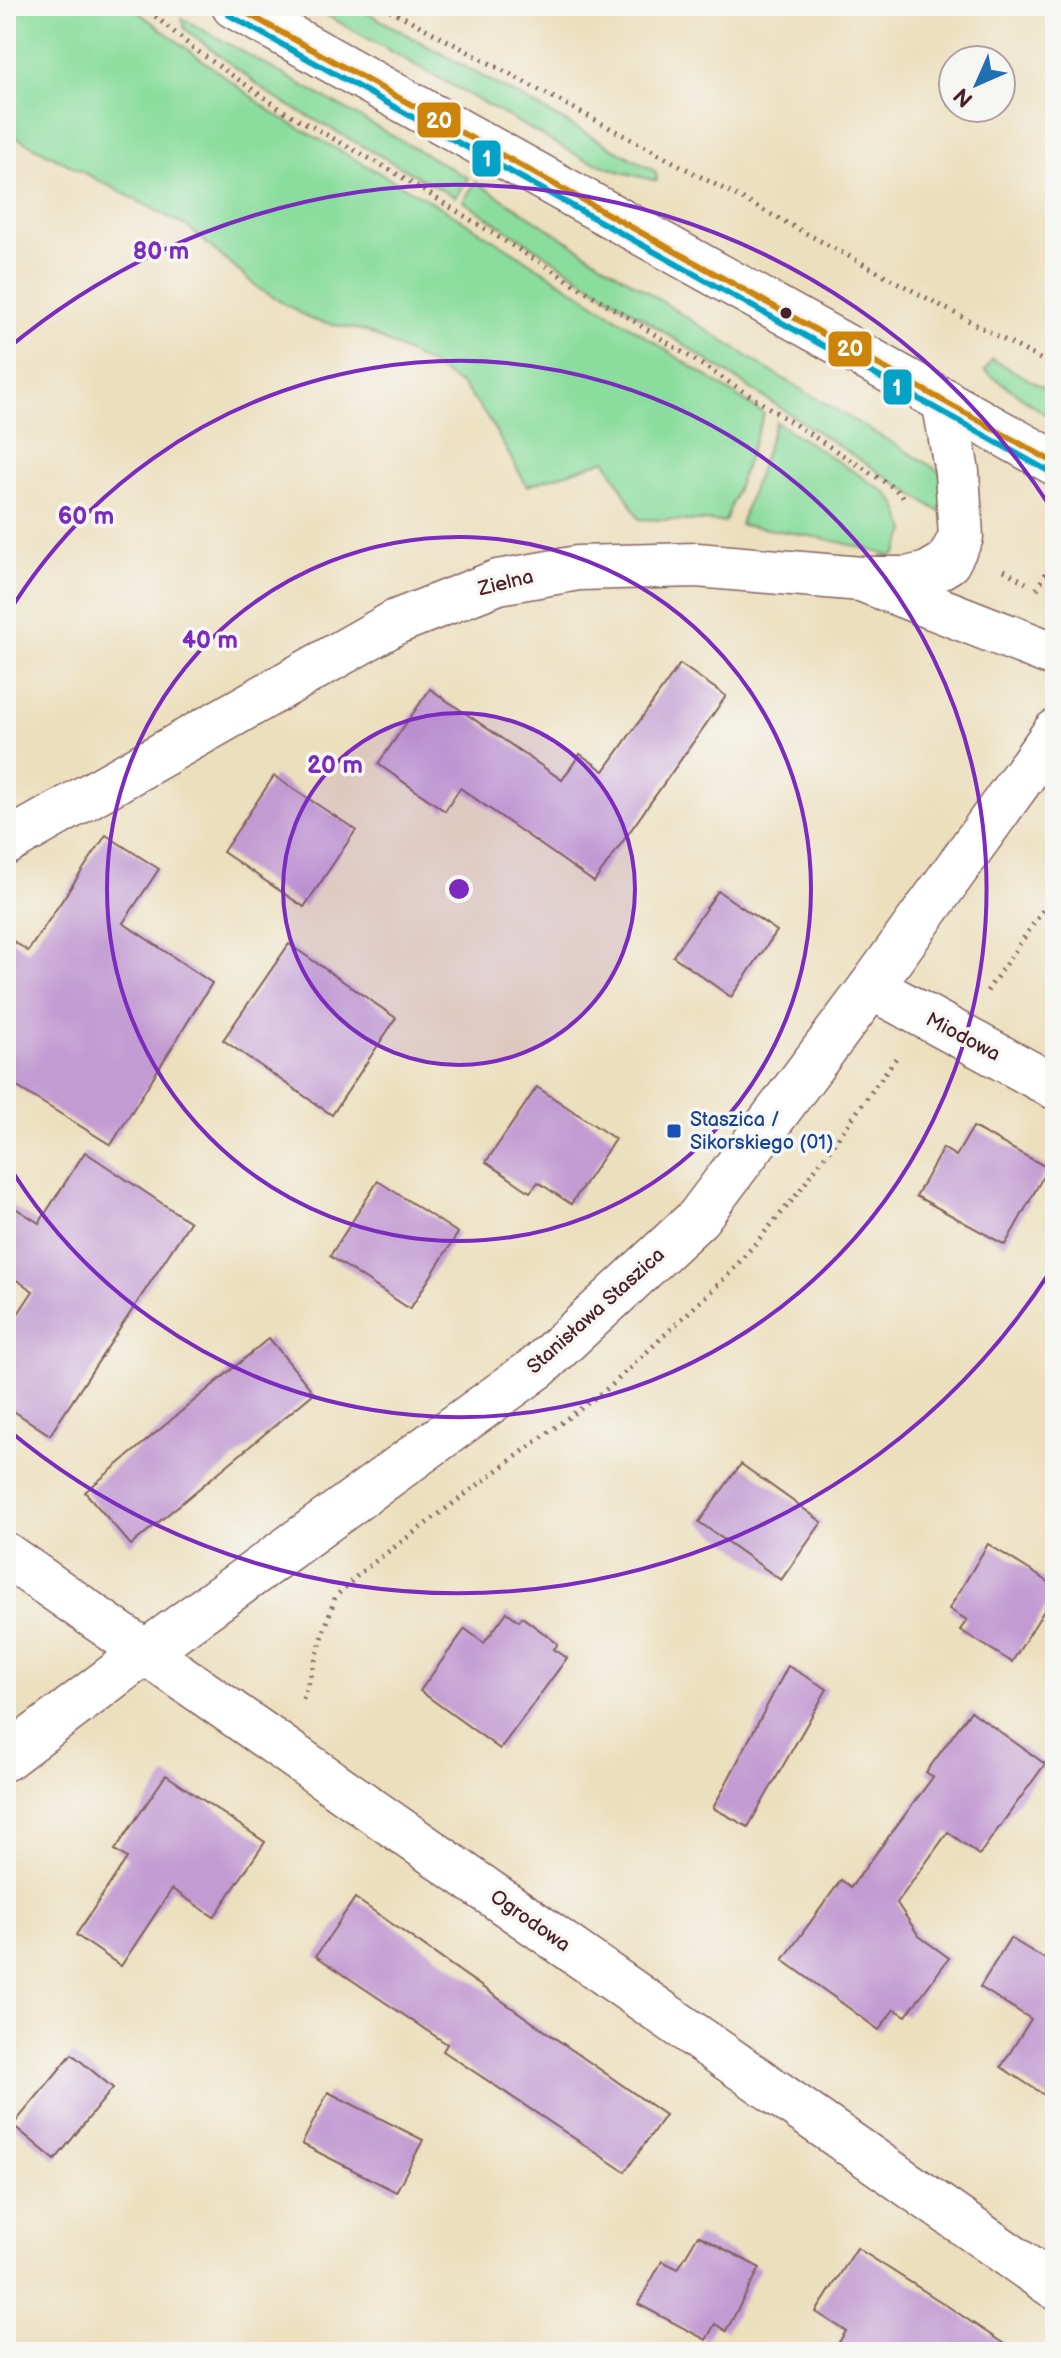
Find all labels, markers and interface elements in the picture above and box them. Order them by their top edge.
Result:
north arrow [937,44,1017,124]
text: N [949,82,979,112]
line badge: 20 [416,101,462,139]
text: 20 [426,108,452,135]
line badge: 1 [471,139,502,178]
text: 1 [482,146,492,173]
text: 80 m [133,237,189,266]
unlabelled marker [778,305,794,321]
line badge: 20 [827,330,873,368]
text: 20 [837,336,863,363]
line badge: 1 [882,368,913,406]
text: 1 [892,375,902,402]
text: 60 m [58,502,114,531]
street label: Zielna [475,565,536,602]
text: 40 m [182,626,238,655]
text: 20 m [307,751,363,780]
centre of rings [445,875,473,903]
street label: Miodowa [922,1007,1004,1067]
place label: Staszica / Sikorskiego (01) [690,1108,834,1155]
marker: Staszica / Sikorskiego (01) [665,1122,683,1140]
street label: Stanisława Staszica [522,1243,670,1379]
street label: Ogrodowa [485,1885,575,1957]

